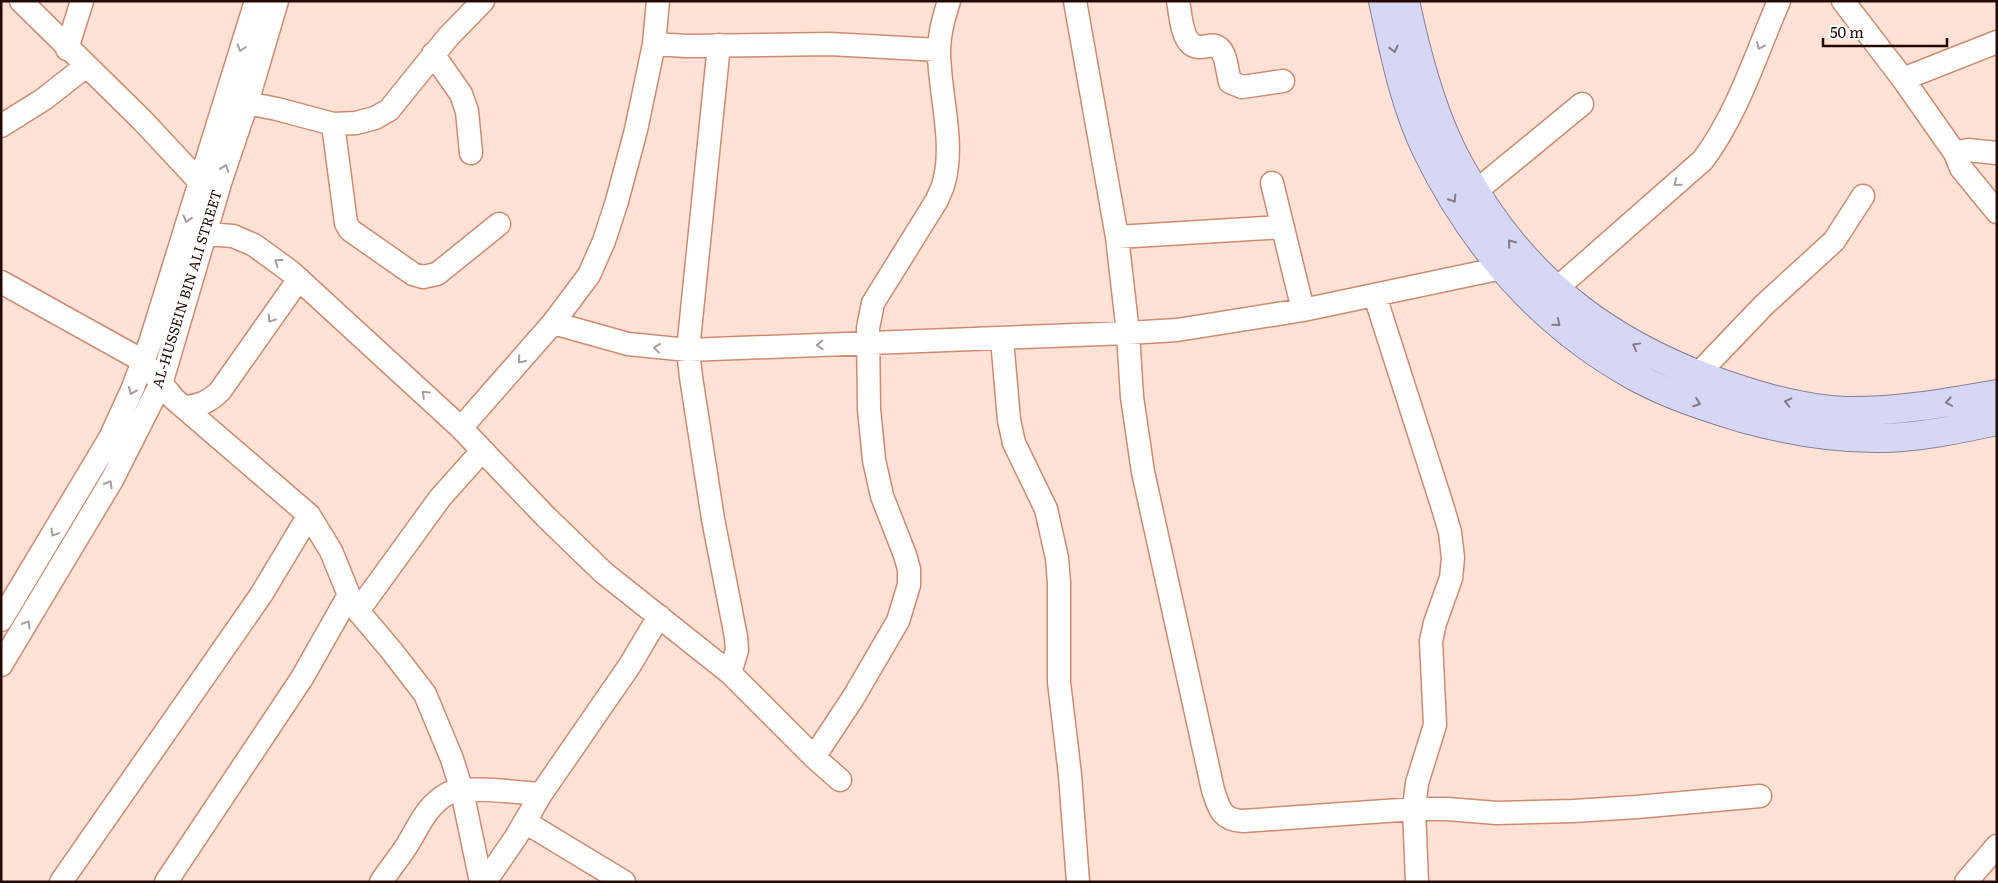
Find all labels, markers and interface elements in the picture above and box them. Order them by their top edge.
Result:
scale bar [1823,15,1947,47]
text: 50 m [1830,20,1864,43]
one-way arrow [1755,41,1766,50]
one-way arrow [237,43,247,51]
one-way arrow [1388,44,1399,53]
one-way arrow [219,164,229,173]
one-way arrow [1674,178,1683,187]
street label: AL-HUSSEIN BIN ALI STREET [146,187,226,390]
one-way arrow [1447,194,1457,203]
one-way arrow [183,215,193,223]
one-way arrow [1509,240,1517,249]
one-way arrow [275,260,284,268]
one-way arrow [268,313,277,323]
one-way arrow [1551,317,1560,325]
one-way arrow [815,340,823,350]
one-way arrow [1632,342,1641,352]
one-way arrow [653,343,661,354]
one-way arrow [517,354,526,363]
one-way arrow [128,386,138,395]
one-way arrow [422,391,431,400]
one-way arrow [1692,397,1701,407]
one-way arrow [1783,397,1792,408]
one-way arrow [1944,397,1953,407]
one-way arrow [103,480,113,489]
one-way arrow [50,527,60,536]
one-way arrow [20,620,30,629]

